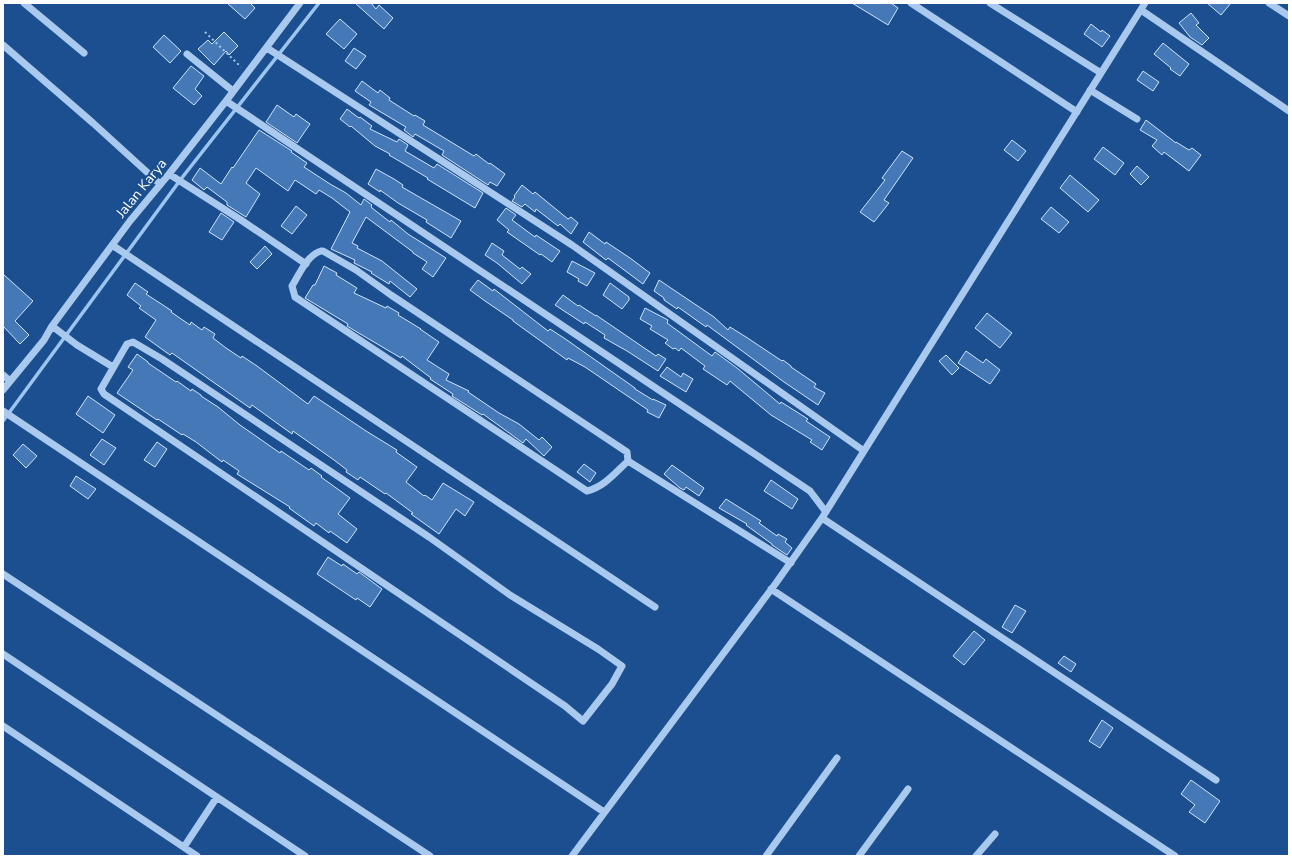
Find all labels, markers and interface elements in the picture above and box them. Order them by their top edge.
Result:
street label: Jalan Karya [111,155,171,223]

